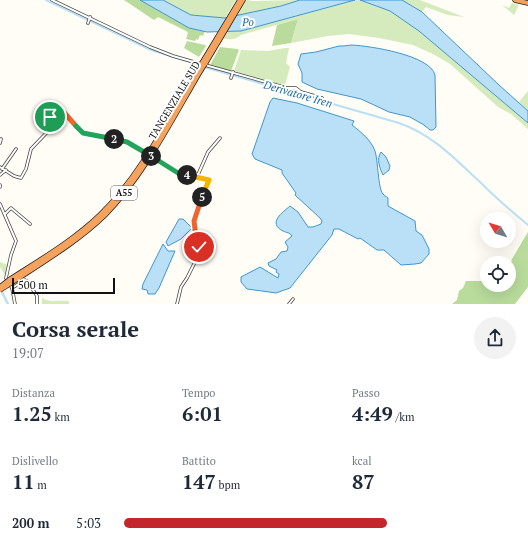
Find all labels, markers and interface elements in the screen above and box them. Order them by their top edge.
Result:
water label: Po [241,15,255,29]
street label: TANGENZIALE SUD [146,59,203,142]
water label: Derivatore Iren [261,77,334,111]
pin [33,100,67,134]
icon: arrive [39,106,61,128]
pin: 2 [104,129,124,149]
text: 2 [111,132,117,146]
pin: 3 [141,146,161,166]
text: 3 [148,149,154,163]
pin: 4 [177,165,197,185]
text: 4 [184,168,190,182]
road number: A55 [111,186,137,200]
pin: 5 [192,187,212,207]
text: 5 [199,190,205,204]
north arrow [480,212,516,248]
map controls [480,212,516,292]
pin [182,230,216,264]
icon: check [188,236,210,258]
button: locate [480,256,516,292]
scale bar [12,276,115,295]
text: 500 m [18,278,48,292]
text: Corsa serale [12,314,139,343]
button: share [474,317,516,359]
text: 19:07 [12,344,44,362]
text: Distanza [12,386,55,400]
text: Tempo [182,386,215,400]
text: Passo [352,386,380,400]
text: 1.25 [12,400,52,427]
text: 6:01 [182,400,223,427]
text: 4:49 [352,400,393,427]
text: km [52,410,70,424]
text: /km [393,410,414,424]
text: Dislivello [12,454,58,468]
text: Battito [182,454,216,468]
text: kcal [352,454,372,468]
text: 11 [12,468,35,495]
text: 147 [182,468,216,495]
text: 87 [352,468,375,495]
text: m [35,478,47,492]
text: bpm [216,478,240,492]
text: 200 m [12,514,50,532]
text: 5:03 [76,514,101,532]

